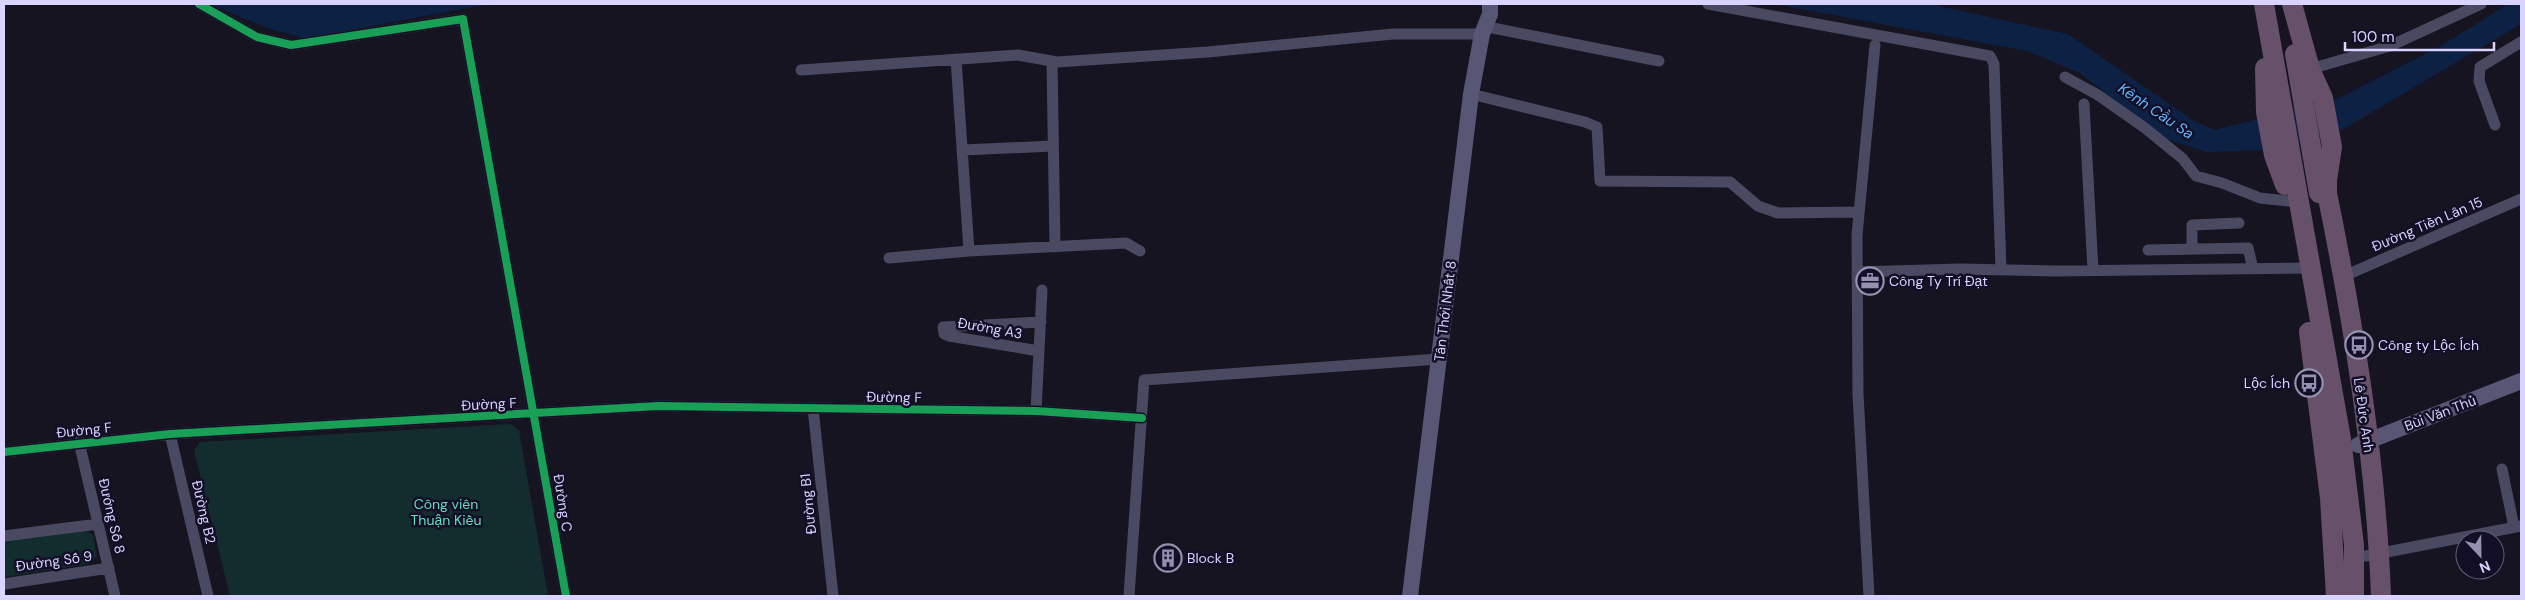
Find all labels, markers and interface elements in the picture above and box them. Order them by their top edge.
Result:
scale bar [2345,20,2494,52]
text: 100 m [2352,27,2395,47]
water label: Kênh Cầu Sa [2114,78,2198,144]
street label: Đường Tiền Lân 15 [2369,193,2485,255]
street label: Tân Thới Nhất 8 [1430,260,1460,362]
office icon: Công Ty Trí Đạt [1855,266,1885,296]
place label: Công Ty Trí Đạt [1889,272,1988,290]
street label: Đường A3 [956,313,1024,343]
bus stop icon: Công ty Lộc Ích [2344,330,2374,360]
place label: Công ty Lộc Ích [2378,336,2479,354]
bus stop icon: Lộc Ích [2294,368,2324,398]
place label: Lộc Ích [2244,374,2290,392]
street label: Lê Đức Anh [2350,377,2378,453]
street label: Đường F [866,388,922,406]
street label: Bùi Văn Thủ [2402,391,2478,435]
street label: Đường F [461,394,518,414]
street label: Đường F [55,418,113,442]
street label: Đường C [550,473,576,533]
street label: Đường B1 [796,473,820,535]
street label: Đướng Số 8 [95,477,129,555]
street label: Đường B2 [188,479,220,545]
park label: Công viên Thuận Kiều [411,495,481,529]
north arrow [2455,530,2505,580]
building icon: Block B [1153,543,1183,573]
street label: Đường Số 9 [15,547,94,575]
place label: Block B [1187,549,1234,567]
text: N [2477,557,2493,577]

